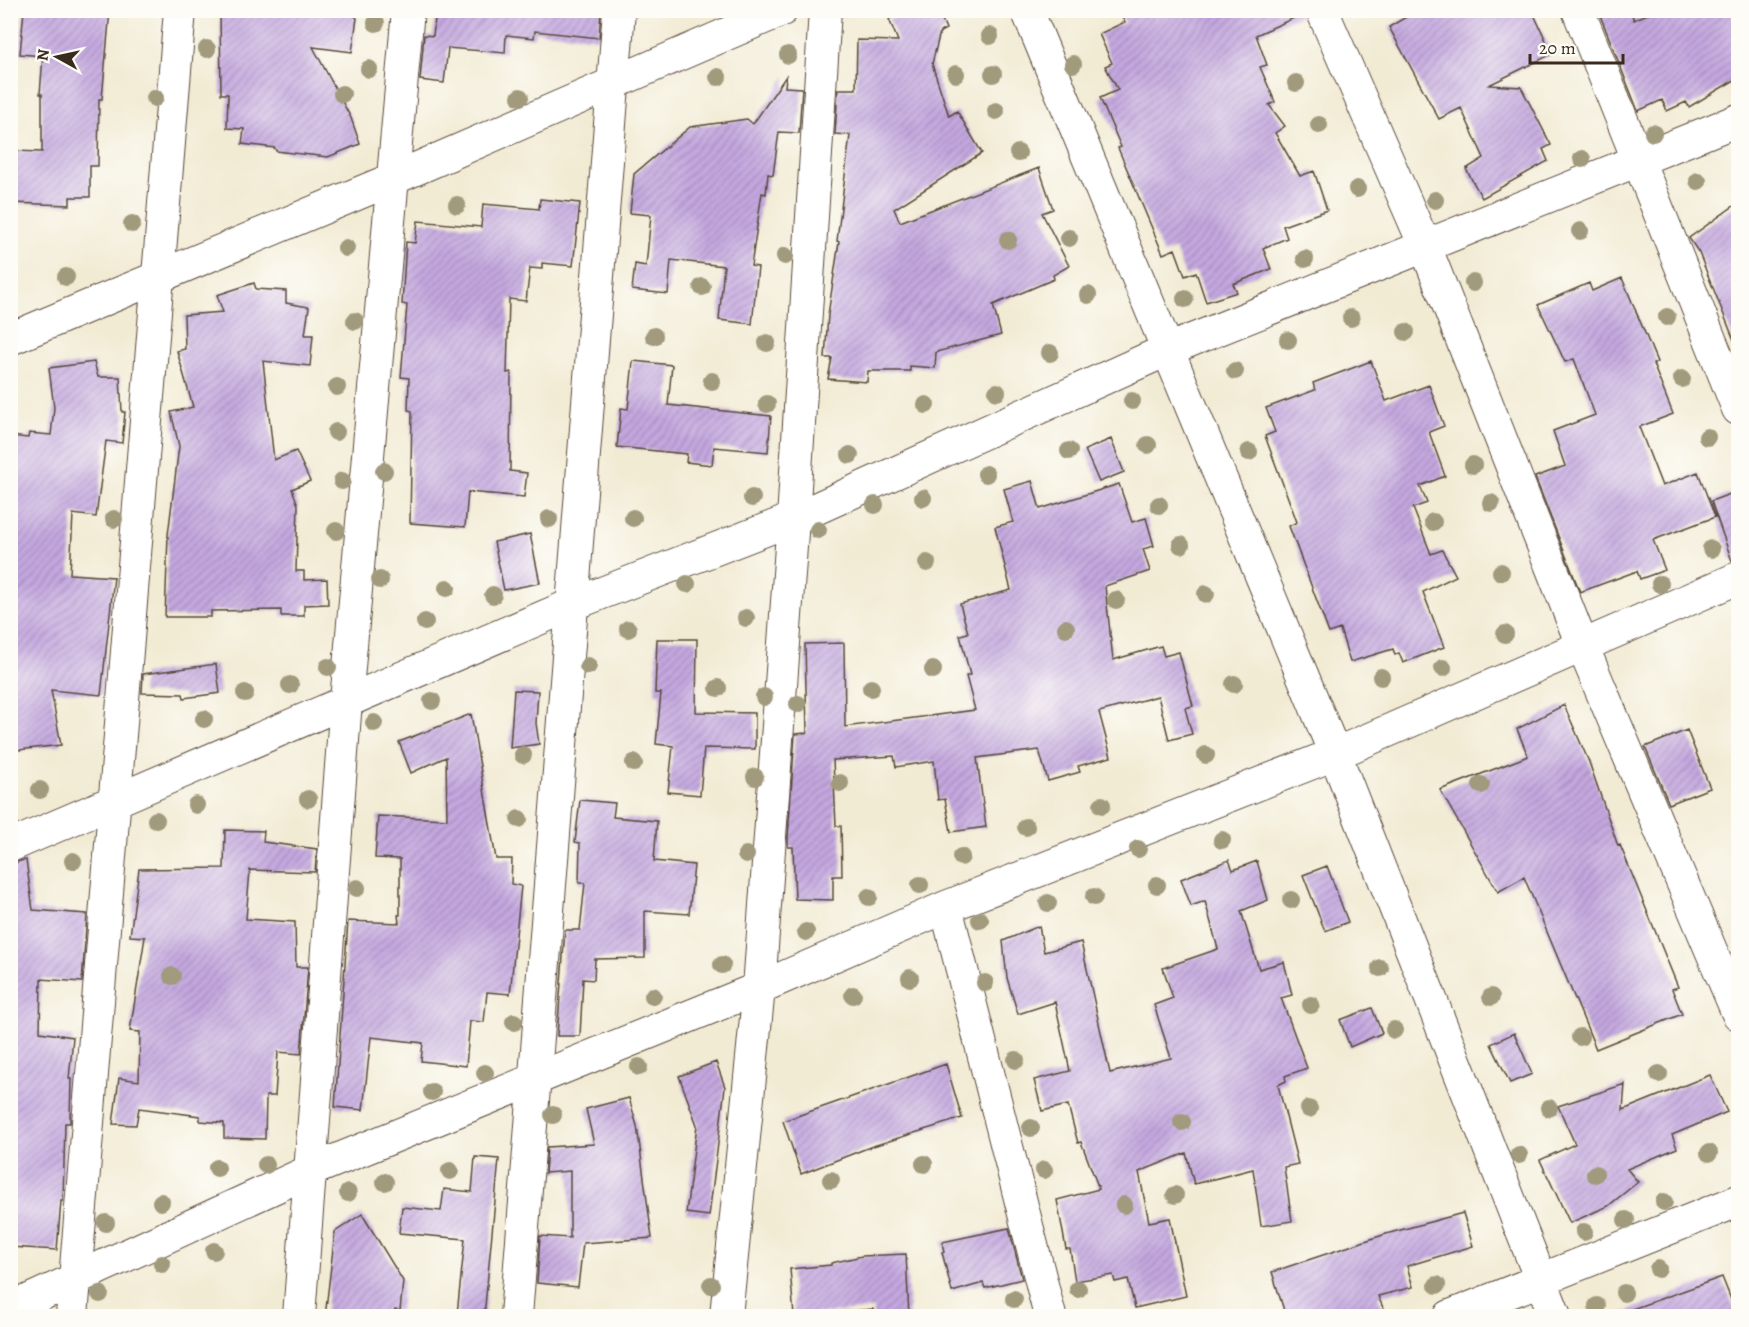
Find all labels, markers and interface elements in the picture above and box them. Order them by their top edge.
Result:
north arrow [27,27,87,87]
scale bar [1530,27,1623,65]
text: 20 m [1539,36,1576,60]
text: N [31,47,55,62]

